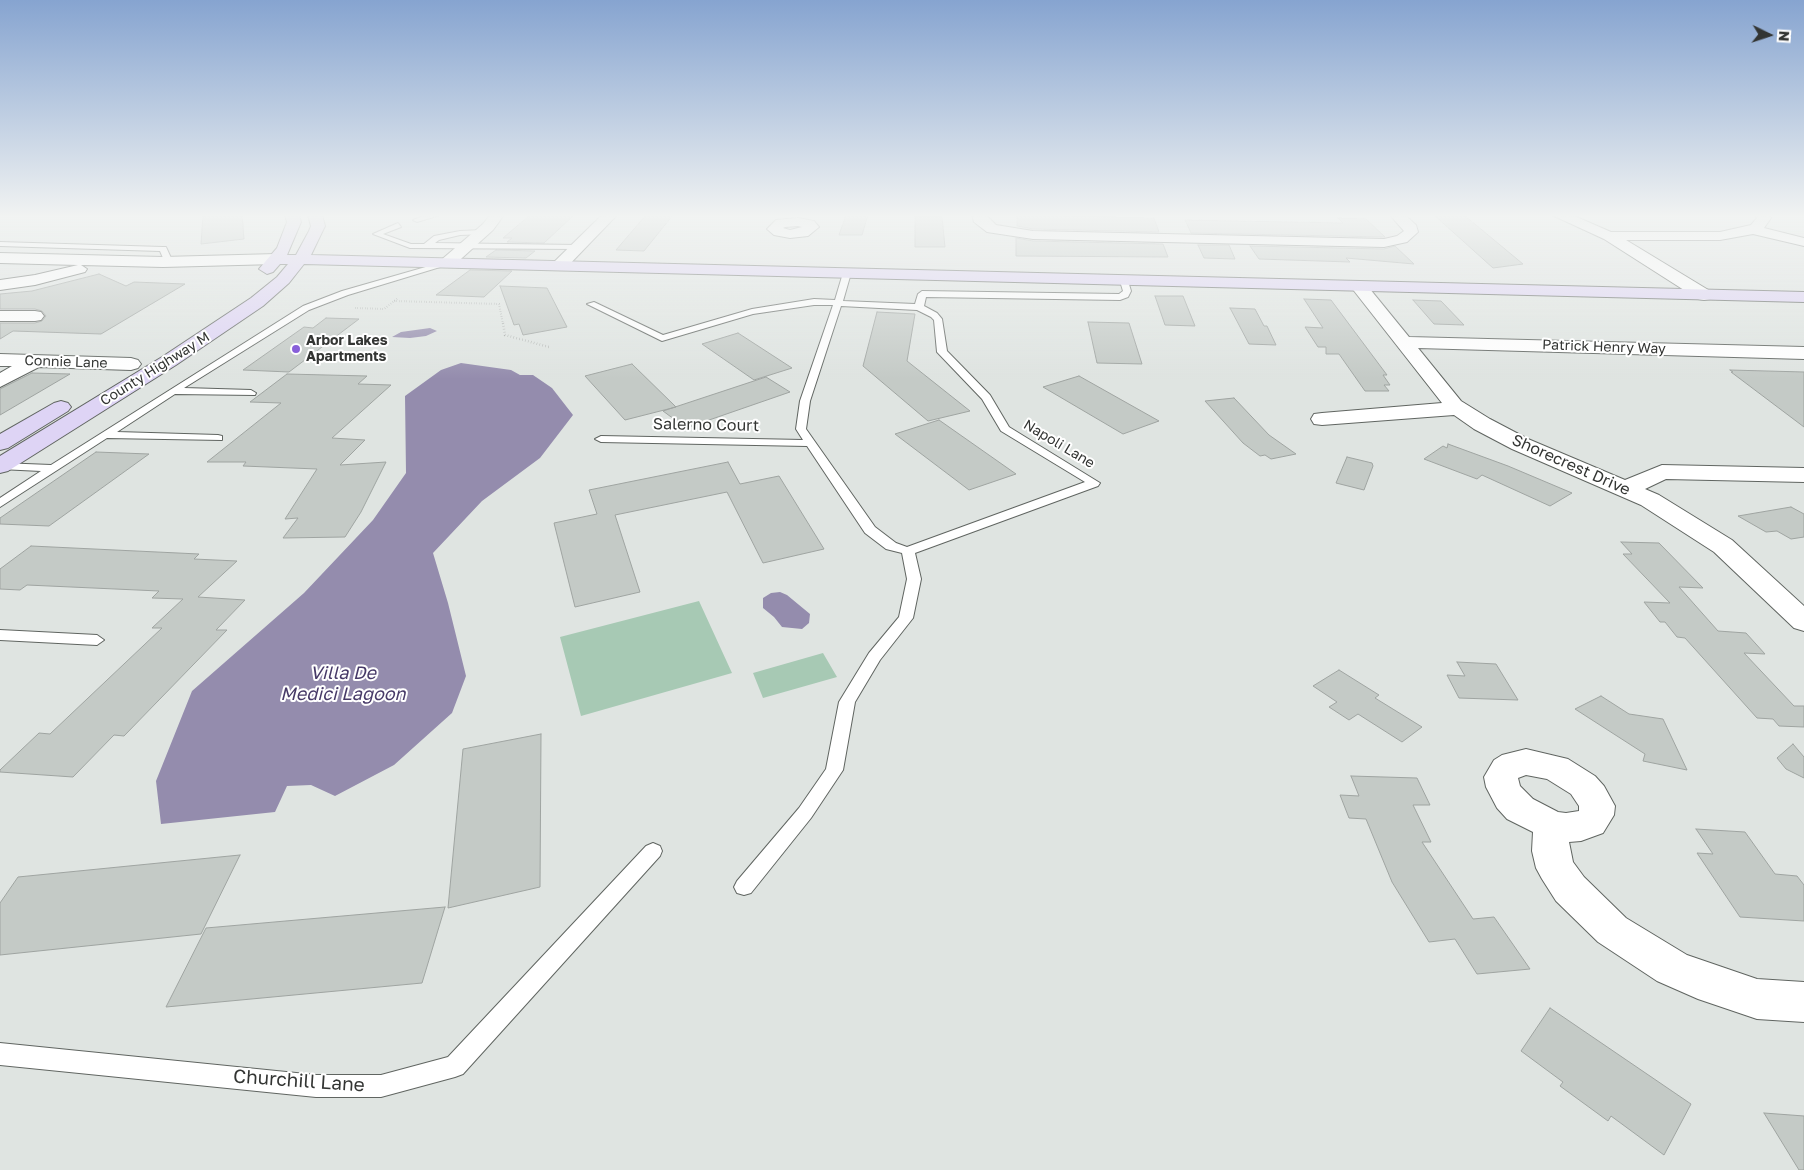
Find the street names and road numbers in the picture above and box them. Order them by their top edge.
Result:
street label: County Highway M [97,329,213,409]
street label: Patrick Henry Way [1542,336,1666,358]
street label: Connie Lane [24,352,108,372]
street label: Salerno Court [653,414,759,436]
street label: Napoli Lane [1020,416,1098,472]
street label: Shorecrest Drive [1509,430,1633,500]
street label: Churchill Lane [232,1065,366,1097]

